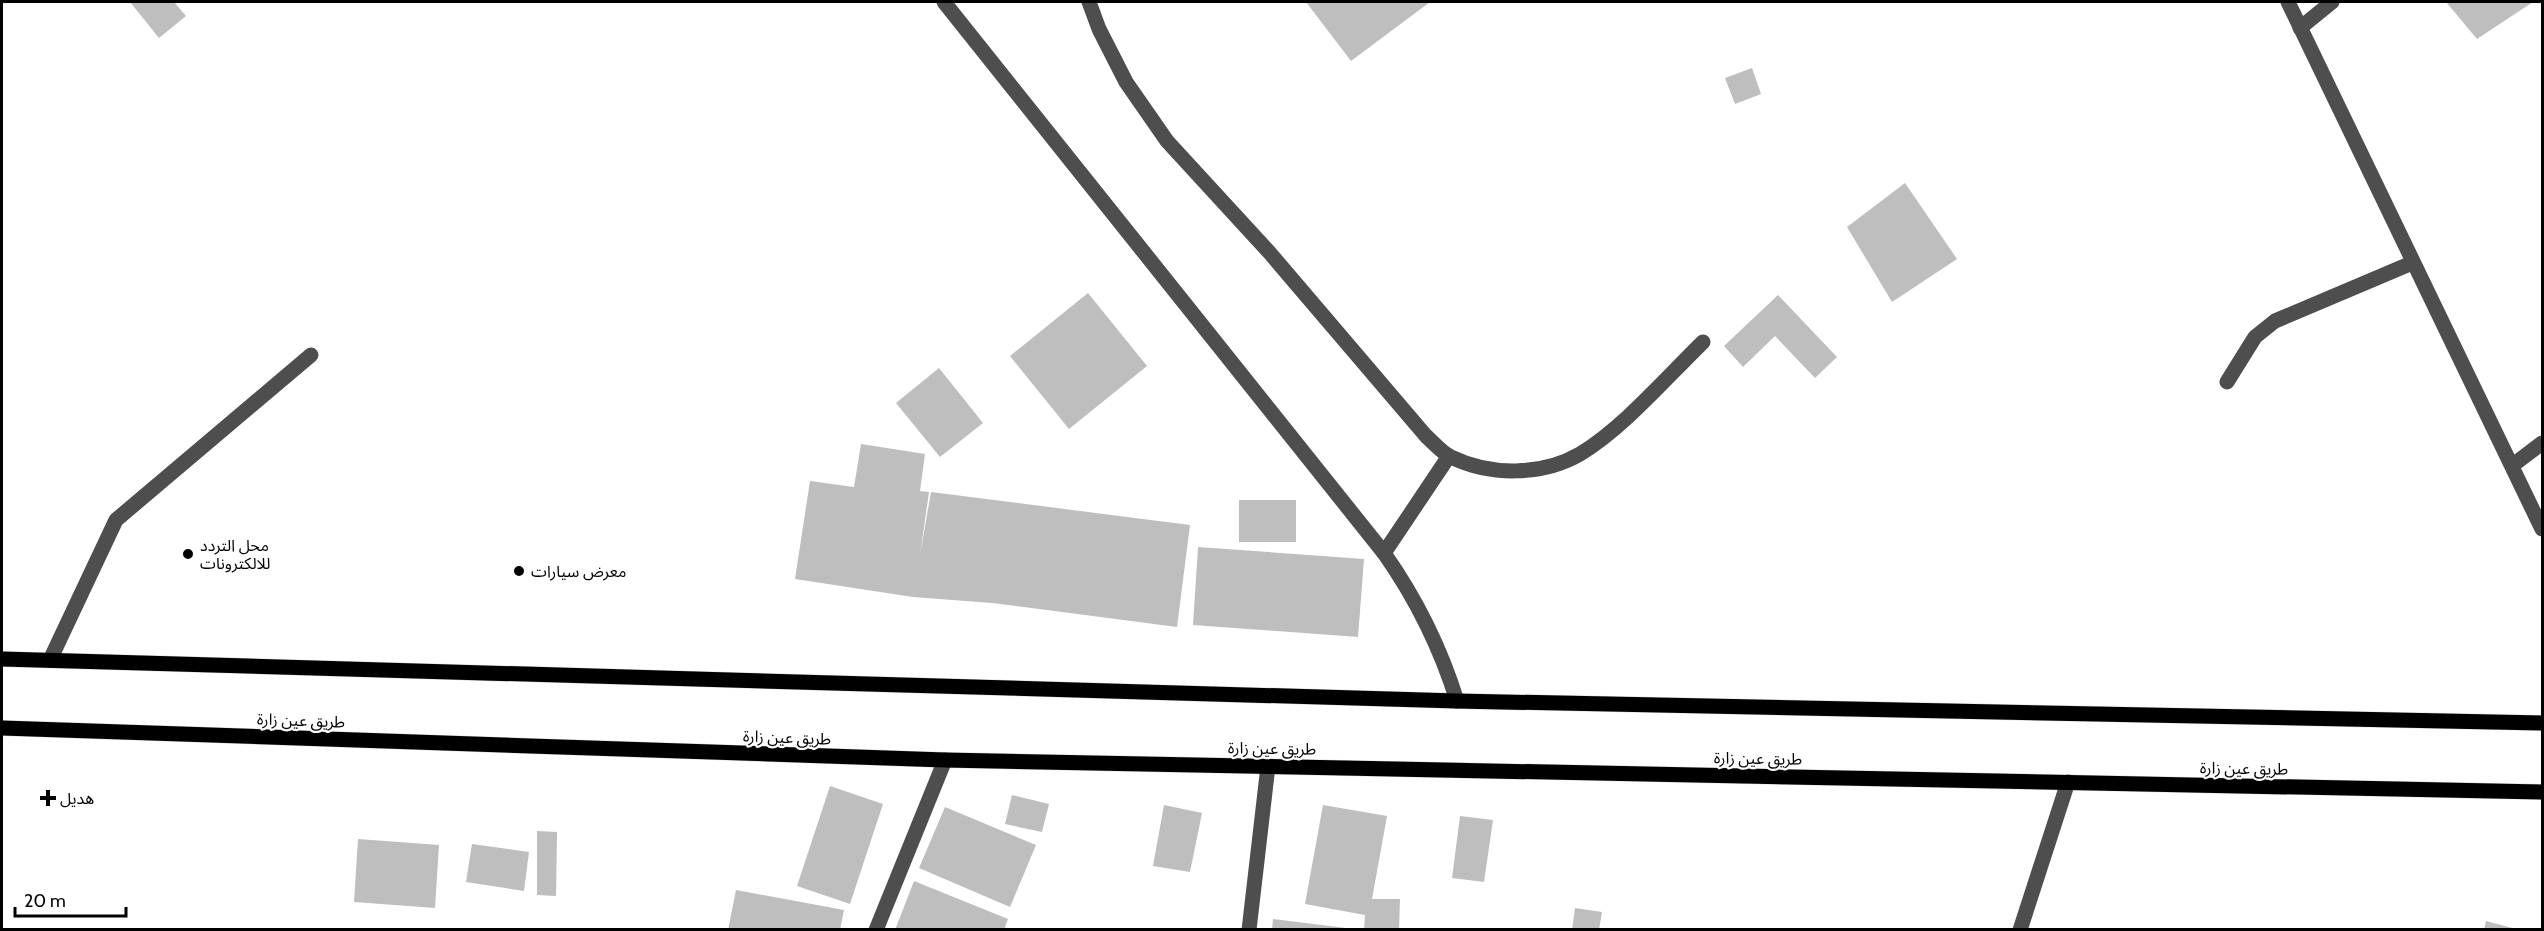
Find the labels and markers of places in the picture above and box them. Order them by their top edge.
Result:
place label: محل التردد للالكترونات [200,536,270,573]
marker: محل التردد للالكترونات [181,547,195,561]
place label: معرض سيارات [531,562,626,581]
marker: معرض سيارات [512,564,526,578]
place label: هديل [60,789,94,808]
marker: هديل [41,791,55,805]

